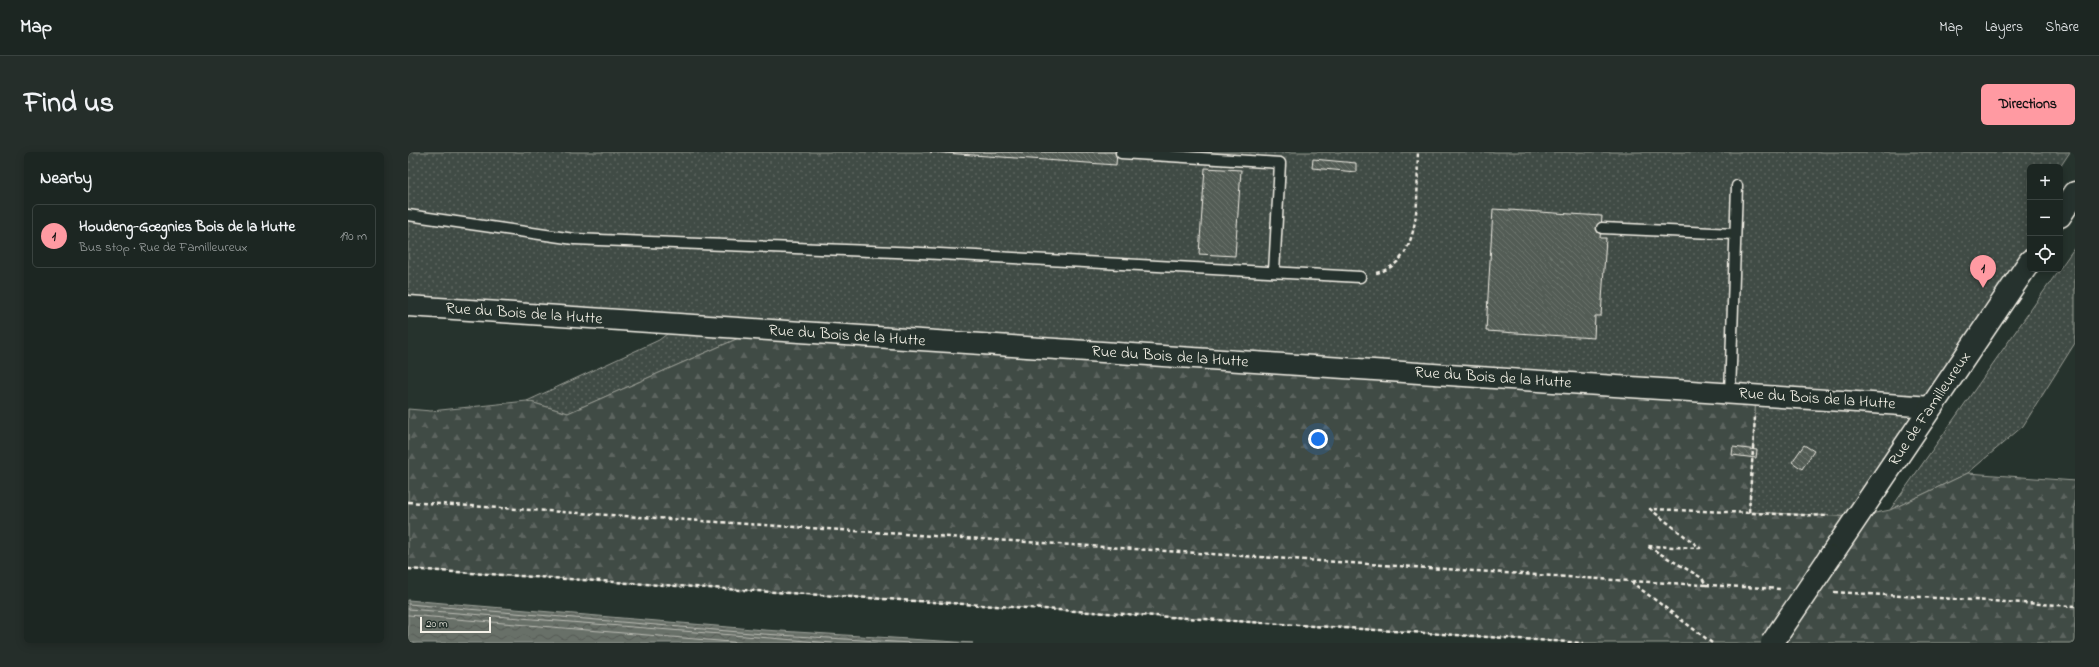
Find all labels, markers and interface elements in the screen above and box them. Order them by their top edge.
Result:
text: Map [20,14,52,41]
text: Map [1939,17,1963,38]
text: Layers [1985,17,2023,38]
text: Share [2045,17,2079,38]
text: Find us [24,84,114,125]
button: Directions [1981,84,2075,125]
map controls [2027,164,2063,272]
button: + [2027,164,2063,200]
text: Nearby [40,166,92,191]
button: − [2027,200,2063,236]
text: Houdeng-Gœgnies Bois de la Hutte [79,216,295,238]
text: 1 [52,227,56,246]
text: 190 m [340,227,367,246]
button: locate [2027,236,2063,272]
text: Bus stop · Rue de Familleureux [79,238,248,257]
pin: 1 [1970,255,1996,288]
street label: Rue du Bois de la Hutte [445,297,604,332]
street label: Rue du Bois de la Hutte [768,319,927,354]
street label: Rue du Bois de la Hutte [1091,340,1250,375]
street label: Rue de Familleureux [1883,347,1977,471]
street label: Rue du Bois de la Hutte [1414,361,1573,396]
street label: Rue du Bois de la Hutte [1738,382,1897,417]
your location [1308,429,1328,449]
scale bar [420,615,491,634]
text: 20 m [426,616,448,632]

